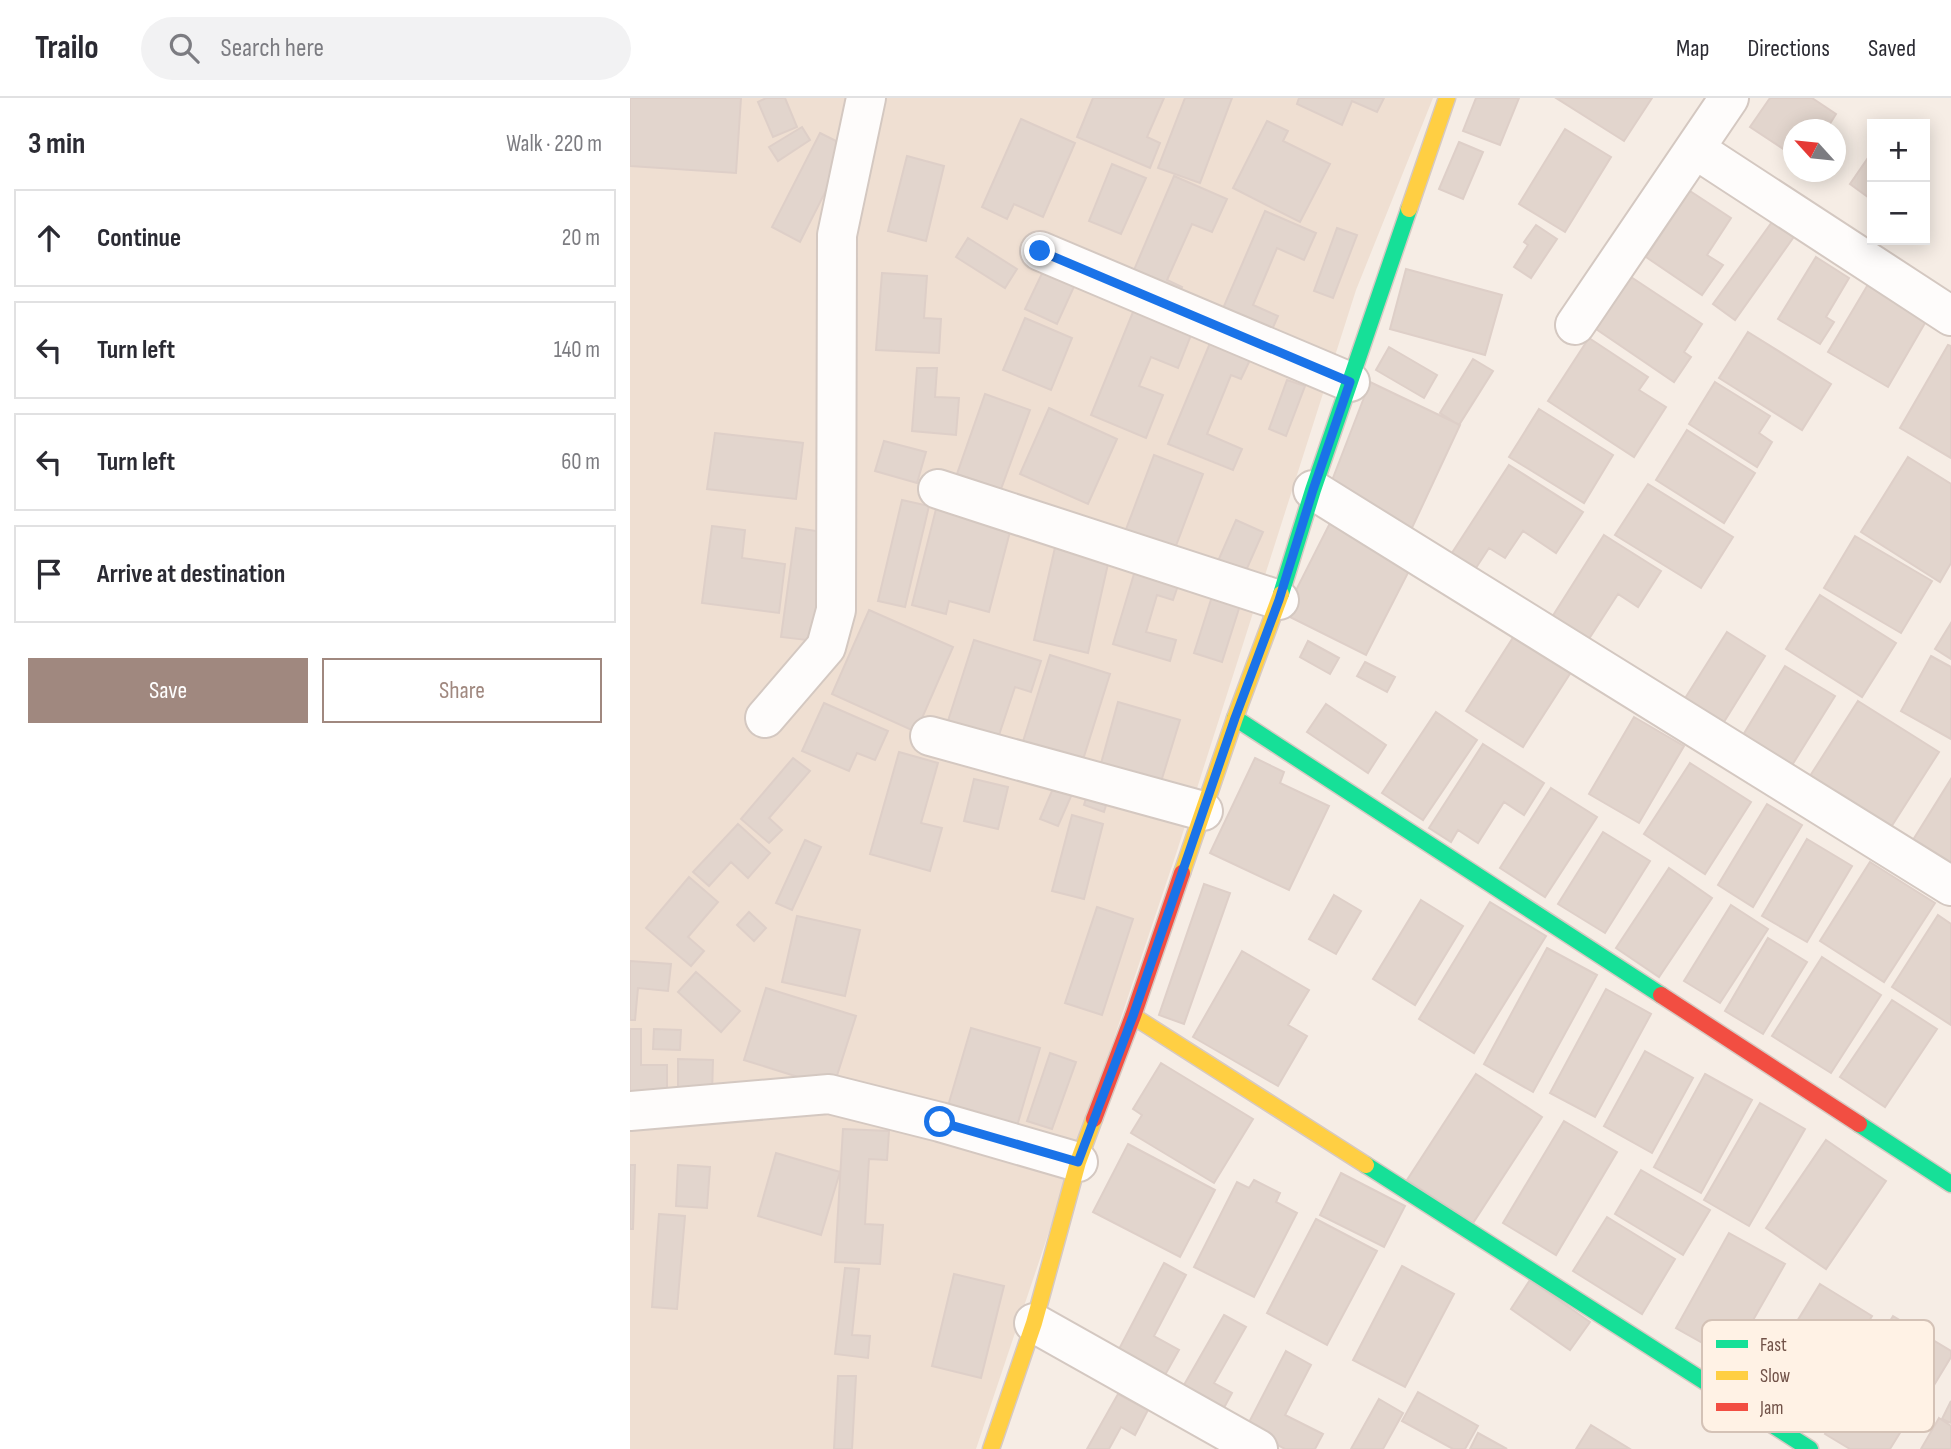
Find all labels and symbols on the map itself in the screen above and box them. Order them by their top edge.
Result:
north arrow [1783,119,1846,182]
route end [1024,235,1055,266]
route start [924,1106,955,1137]
legend [1702,1320,1934,1432]
text: Fast [1760,1334,1787,1357]
text: Slow [1760,1365,1790,1388]
text: Jam [1759,1397,1783,1420]

